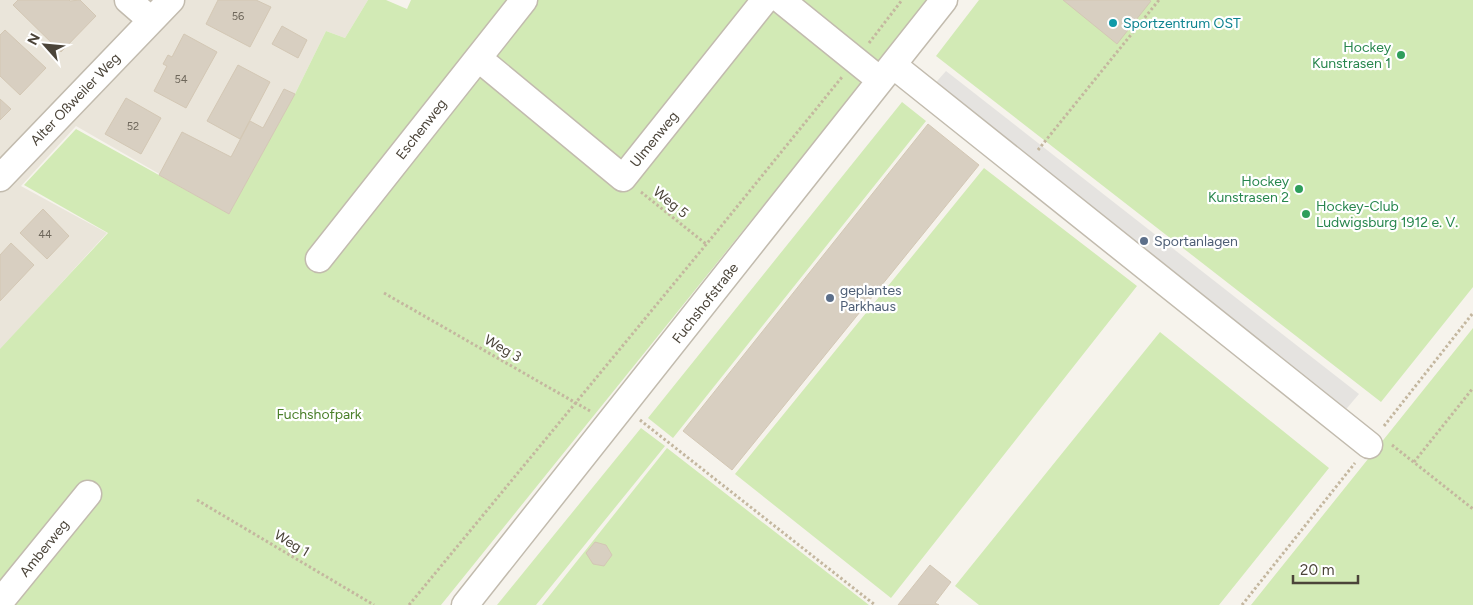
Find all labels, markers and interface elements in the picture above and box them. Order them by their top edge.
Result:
house number: 56 [232,10,244,23]
place label: Sportzentrum OST [1123,15,1241,32]
marker: Sportzentrum OST [1107,17,1119,29]
north arrow [20,20,70,70]
text: N [24,31,44,48]
place label: Hockey Kunstrasen 1 [1312,39,1392,72]
marker: Hockey Kunstrasen 1 [1395,49,1407,61]
street label: Alter Oßweiler Weg [27,50,124,149]
house number: 54 [174,73,188,86]
street label: Eschenweg [392,96,450,163]
street label: Ulmenweg [627,108,682,171]
house number: 52 [127,120,139,133]
place label: Hockey Kunstrasen 2 [1208,173,1290,206]
street label: Weg 5 [650,183,692,222]
marker: Hockey Kunstrasen 2 [1293,183,1305,195]
place label: Hockey-Club Ludwigsburg 1912 e. V. [1316,198,1458,231]
marker: Hockey-Club Ludwigsburg 1912 e. V. [1300,208,1312,220]
house number: 44 [38,228,52,241]
place label: Sportanlagen [1154,233,1238,250]
marker: Sportanlagen [1138,235,1150,247]
street label: Fuchshofstraße [669,259,742,347]
place label: geplantes Parkhaus [840,282,902,315]
marker: geplantes Parkhaus [824,292,836,304]
street label: Weg 3 [481,331,524,366]
park label: Fuchshofpark [276,406,362,423]
street label: Amberweg [16,516,73,580]
street label: Weg 1 [271,526,312,560]
scale bar [1293,552,1358,584]
text: 20 m [1300,561,1334,579]

